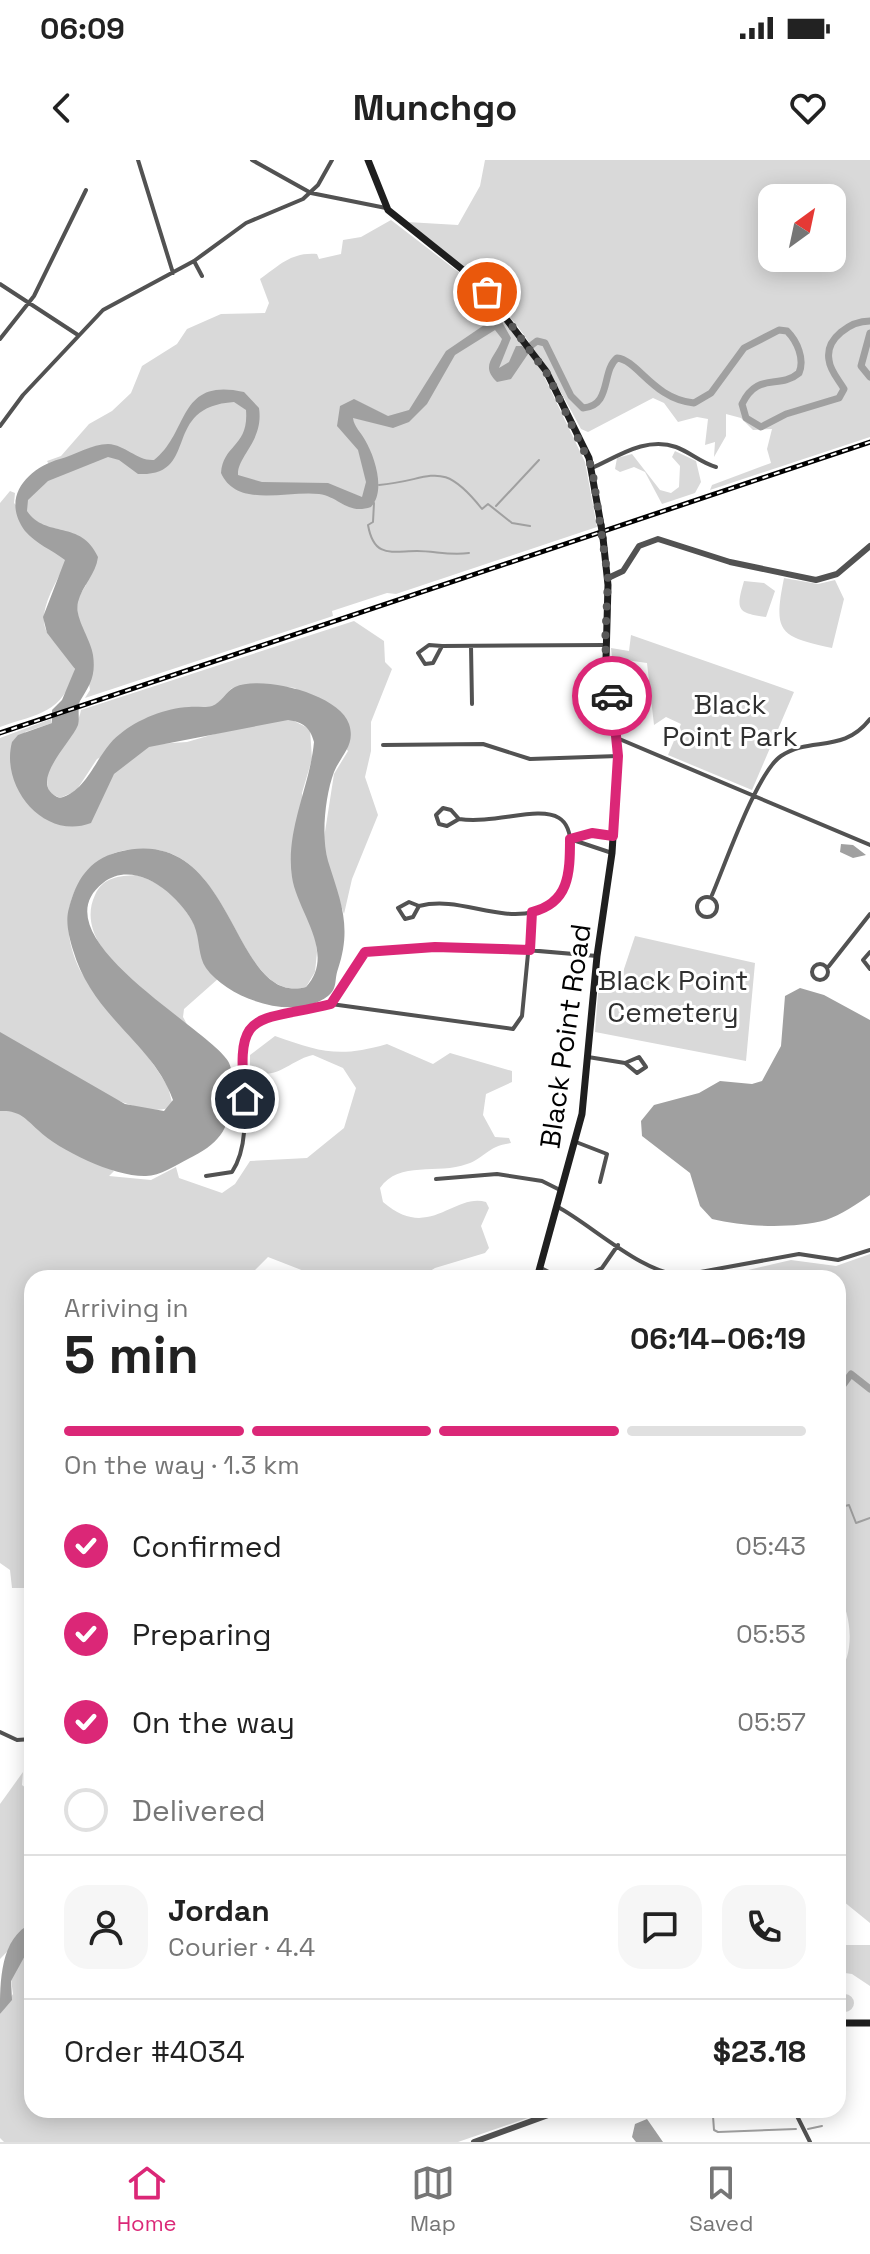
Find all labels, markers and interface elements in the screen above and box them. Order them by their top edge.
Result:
text: 06:09 [40,9,125,48]
text: Munchgo [353,85,517,131]
icon: back [40,86,84,130]
icon: heart [786,86,830,130]
north arrow [758,184,846,272]
map controls [758,184,846,272]
pin [453,258,521,326]
icon: bag [465,270,509,314]
courier [572,656,652,736]
icon: car [590,674,634,718]
park label: Black Point Park [662,686,798,754]
street label: Black Point Road [531,921,599,1151]
park label: Black Point Cemetery [598,962,748,1030]
pin [211,1065,279,1133]
icon: home [223,1077,267,1121]
text: Arriving in [64,1291,188,1325]
text: 06:14–06:19 [630,1319,806,1358]
text: 5 min [64,1322,199,1388]
text: On the way · 1.3 km [64,1448,300,1482]
icon: check [64,1524,108,1568]
text: Confirmed [132,1527,282,1566]
text: 05:43 [735,1529,806,1563]
icon: check [64,1612,108,1656]
text: Preparing [132,1615,271,1654]
text: 05:53 [736,1617,806,1651]
icon: check [64,1700,108,1744]
text: On the way [132,1703,295,1742]
text: 05:57 [737,1705,806,1739]
text: Delivered [132,1791,266,1830]
button: person [64,1885,148,1969]
button: chat [618,1885,702,1969]
button: phone [722,1885,806,1969]
text: Jordan [168,1891,270,1930]
text: Courier · 4.4 [168,1930,315,1964]
text: Order #4034 [64,2032,245,2071]
text: $23.18 [713,2032,806,2071]
tab: Home [117,2161,177,2237]
tab: Map [410,2161,456,2237]
tab: Saved [689,2161,753,2237]

